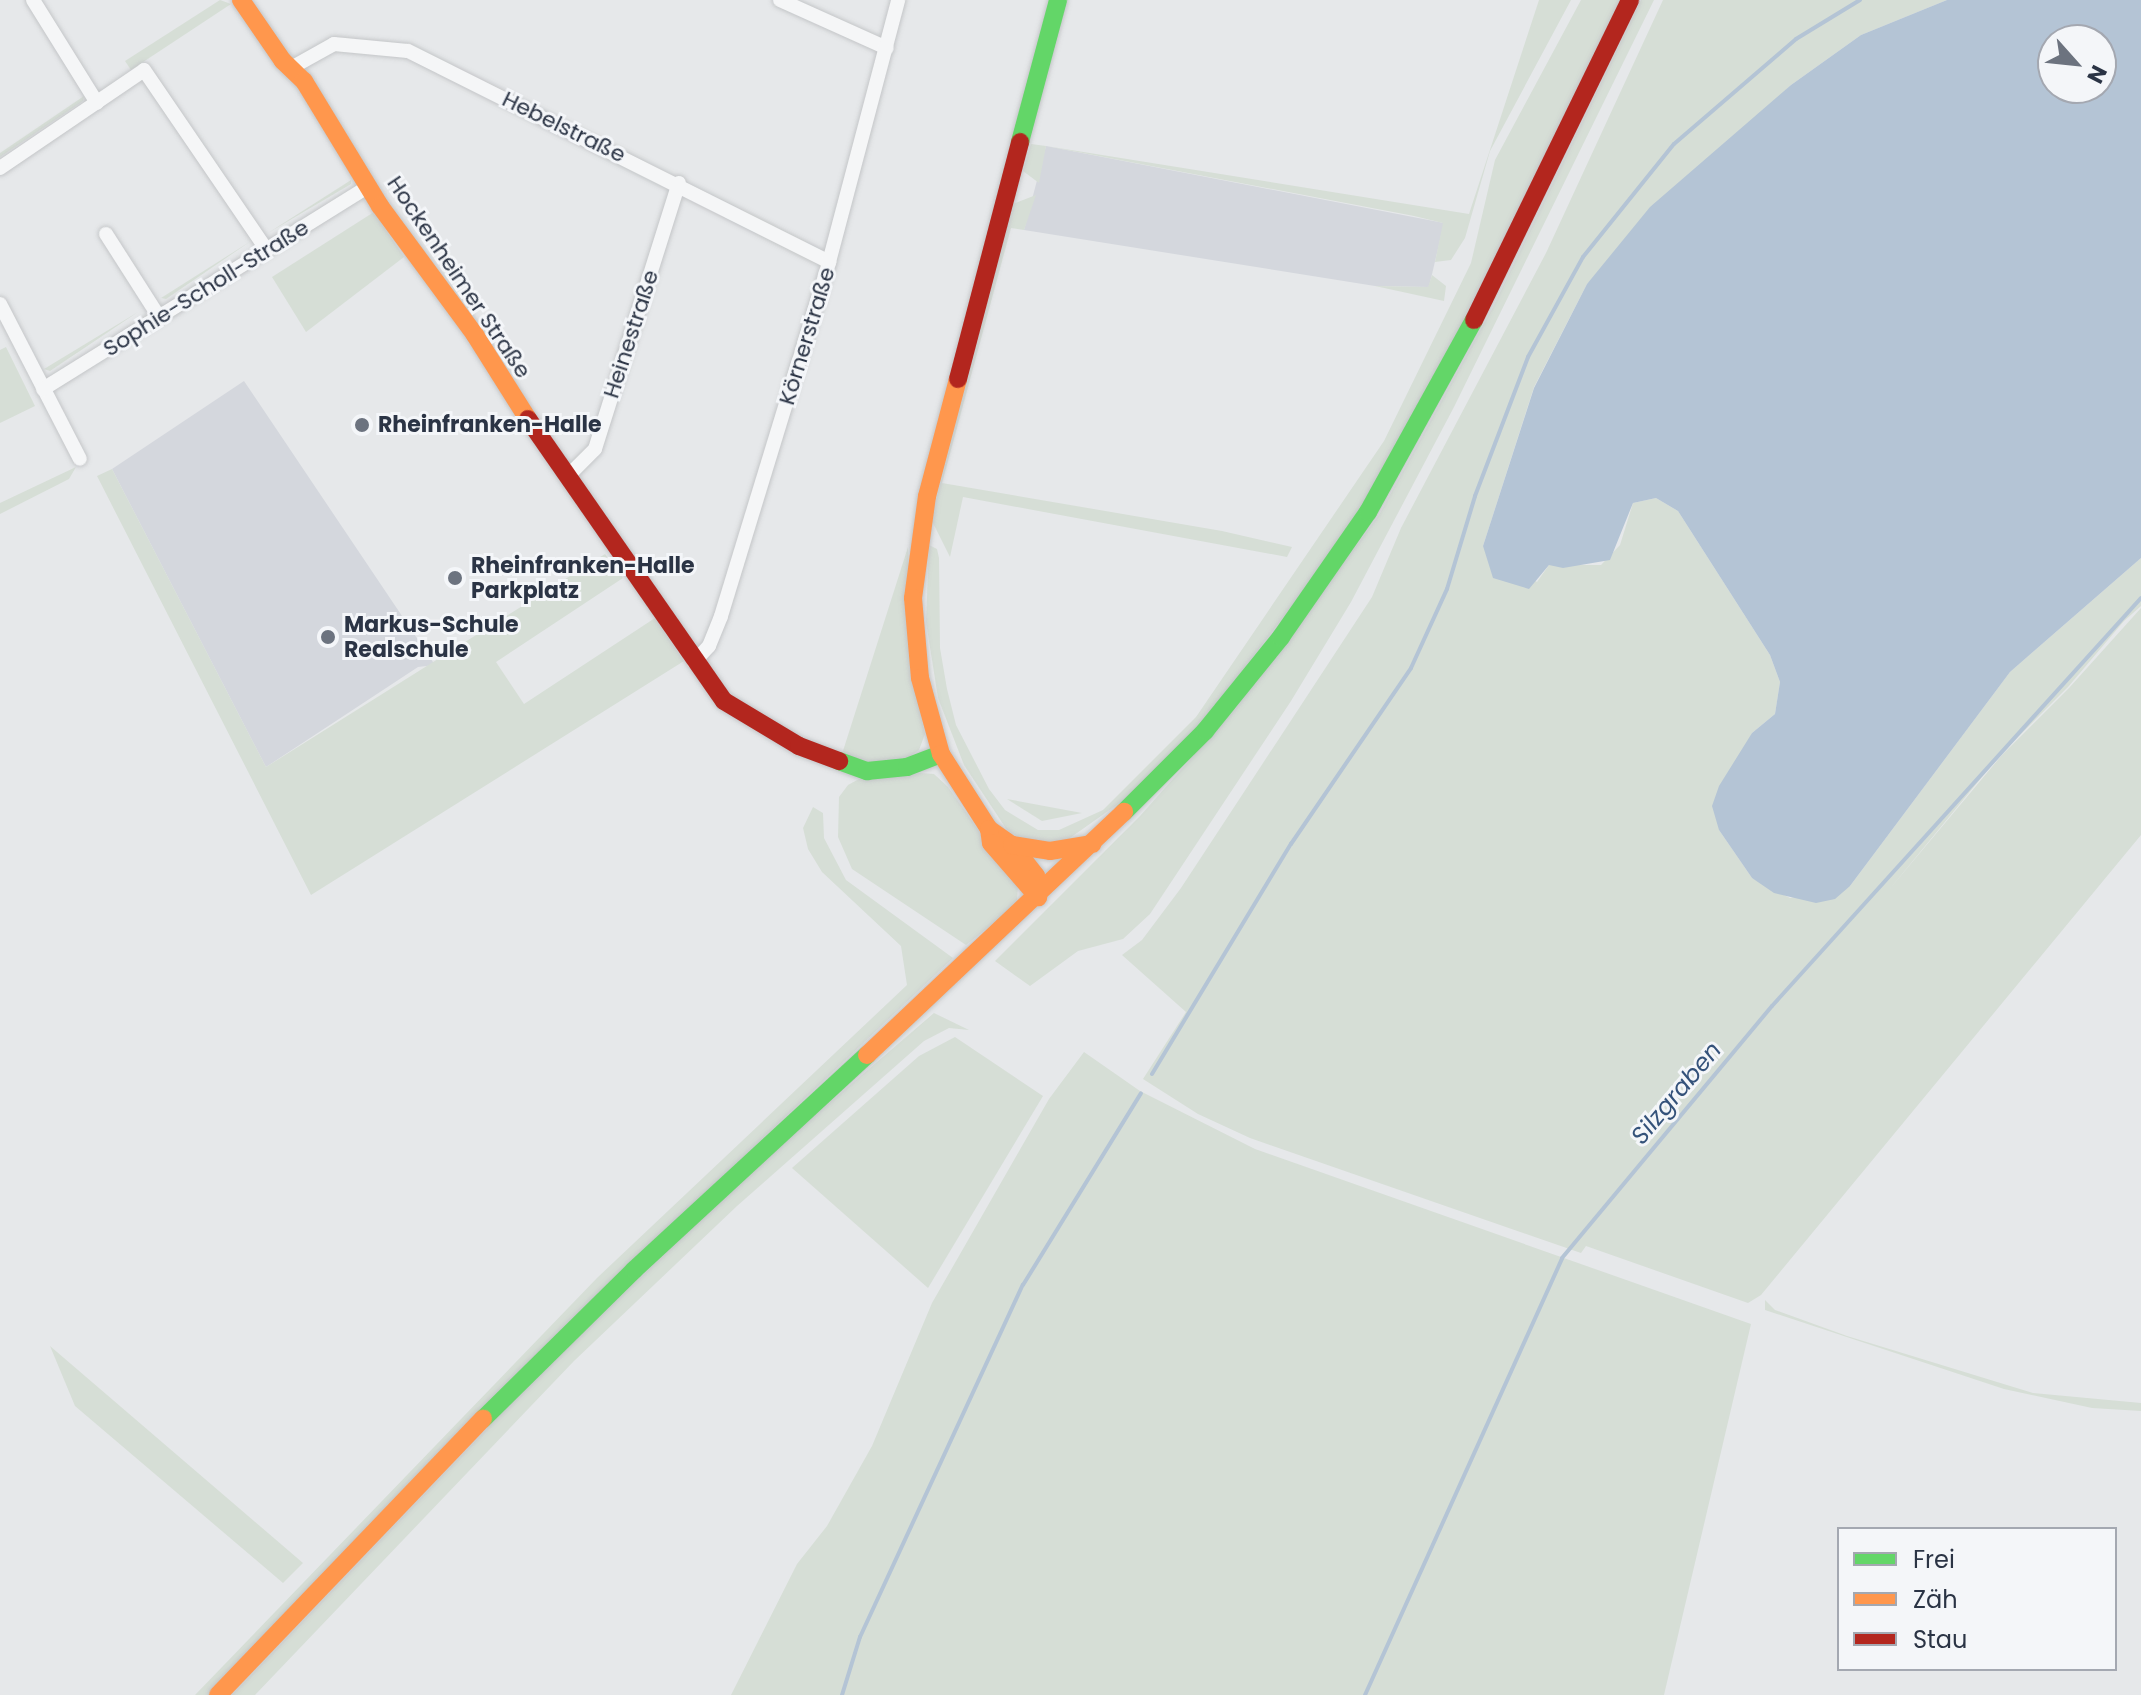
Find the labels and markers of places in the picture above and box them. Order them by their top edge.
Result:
place label: Rheinfranken-Halle [378,412,601,438]
marker: Rheinfranken-Halle [353,416,371,434]
place label: Rheinfranken-Halle Parkplatz [471,552,694,604]
marker: Rheinfranken-Halle Parkplatz [446,569,464,587]
place label: Markus-Schule Realschule [344,611,519,662]
marker: Markus-Schule Realschule [319,628,337,646]

